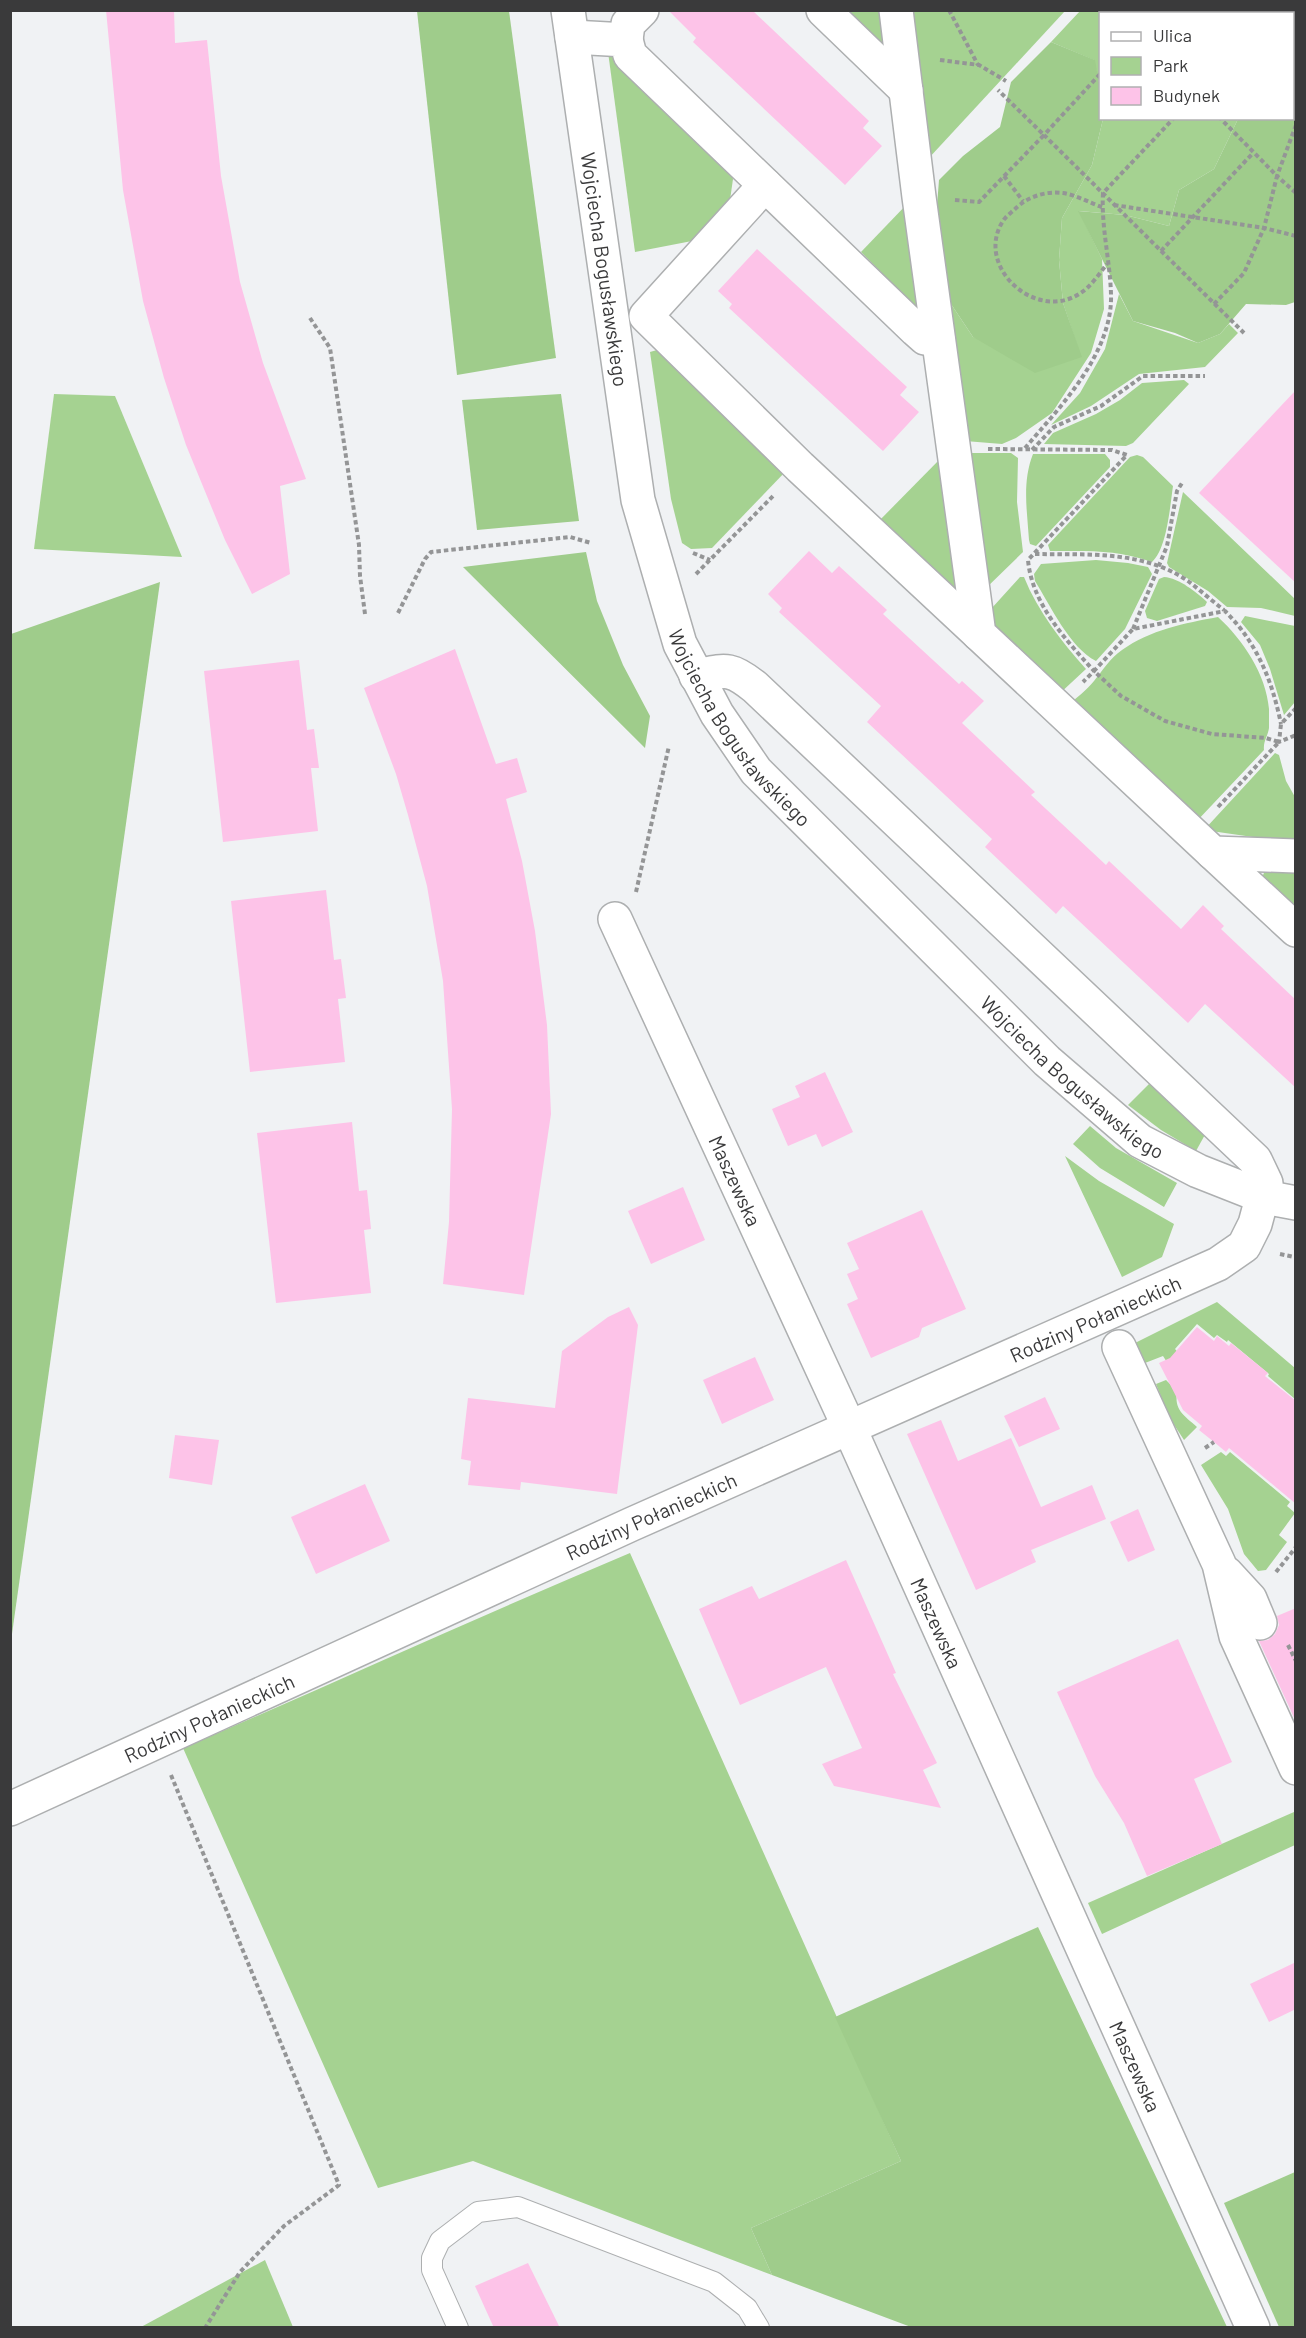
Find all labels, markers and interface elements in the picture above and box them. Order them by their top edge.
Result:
legend [1099,12,1294,120]
text: Ulica [1153,24,1192,46]
text: Park [1153,54,1188,76]
text: Budynek [1153,84,1220,106]
street label: Wojciecha Bogusławskiego [576,151,634,388]
street label: Wojciecha Bogusławskiego [664,626,816,831]
street label: Wojciecha Bogusławskiego [976,990,1168,1163]
street label: Maszewska [704,1132,767,1230]
street label: Rodziny Połanieckich [1006,1270,1185,1367]
street label: Rodziny Połanieckich [562,1467,740,1565]
street label: Maszewska [906,1574,968,1672]
street label: Rodziny Połanieckich [120,1668,298,1767]
street label: Maszewska [1105,2017,1166,2116]

